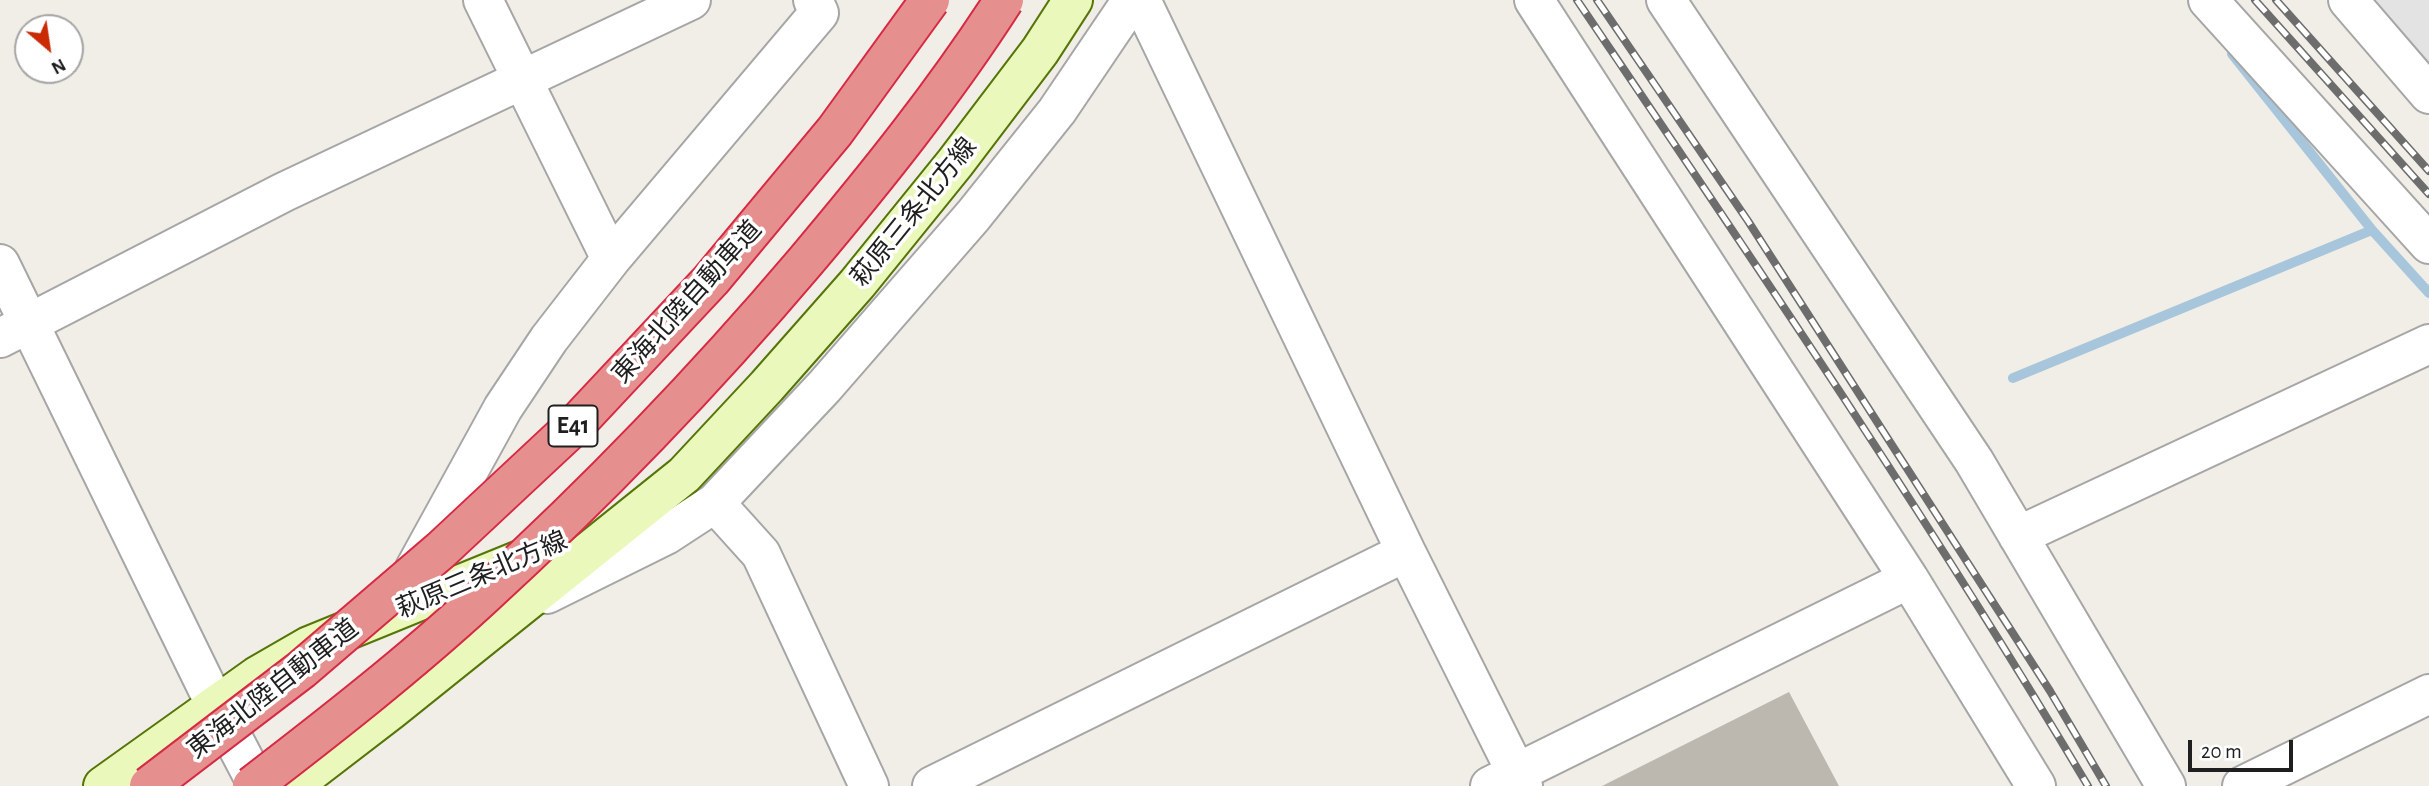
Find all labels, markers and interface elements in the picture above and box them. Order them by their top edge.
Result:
north arrow [14,14,84,84]
text: N [48,55,69,78]
street label: 萩原三条北方線 [845,131,983,293]
street label: 東海北陸自動車道 [606,214,768,390]
road number: E41 [548,405,598,446]
street label: 萩原三条北方線 [392,525,572,625]
street label: 東海北陸自動車道 [181,613,365,765]
scale bar [2191,726,2296,770]
text: 20 m [2201,741,2242,762]

